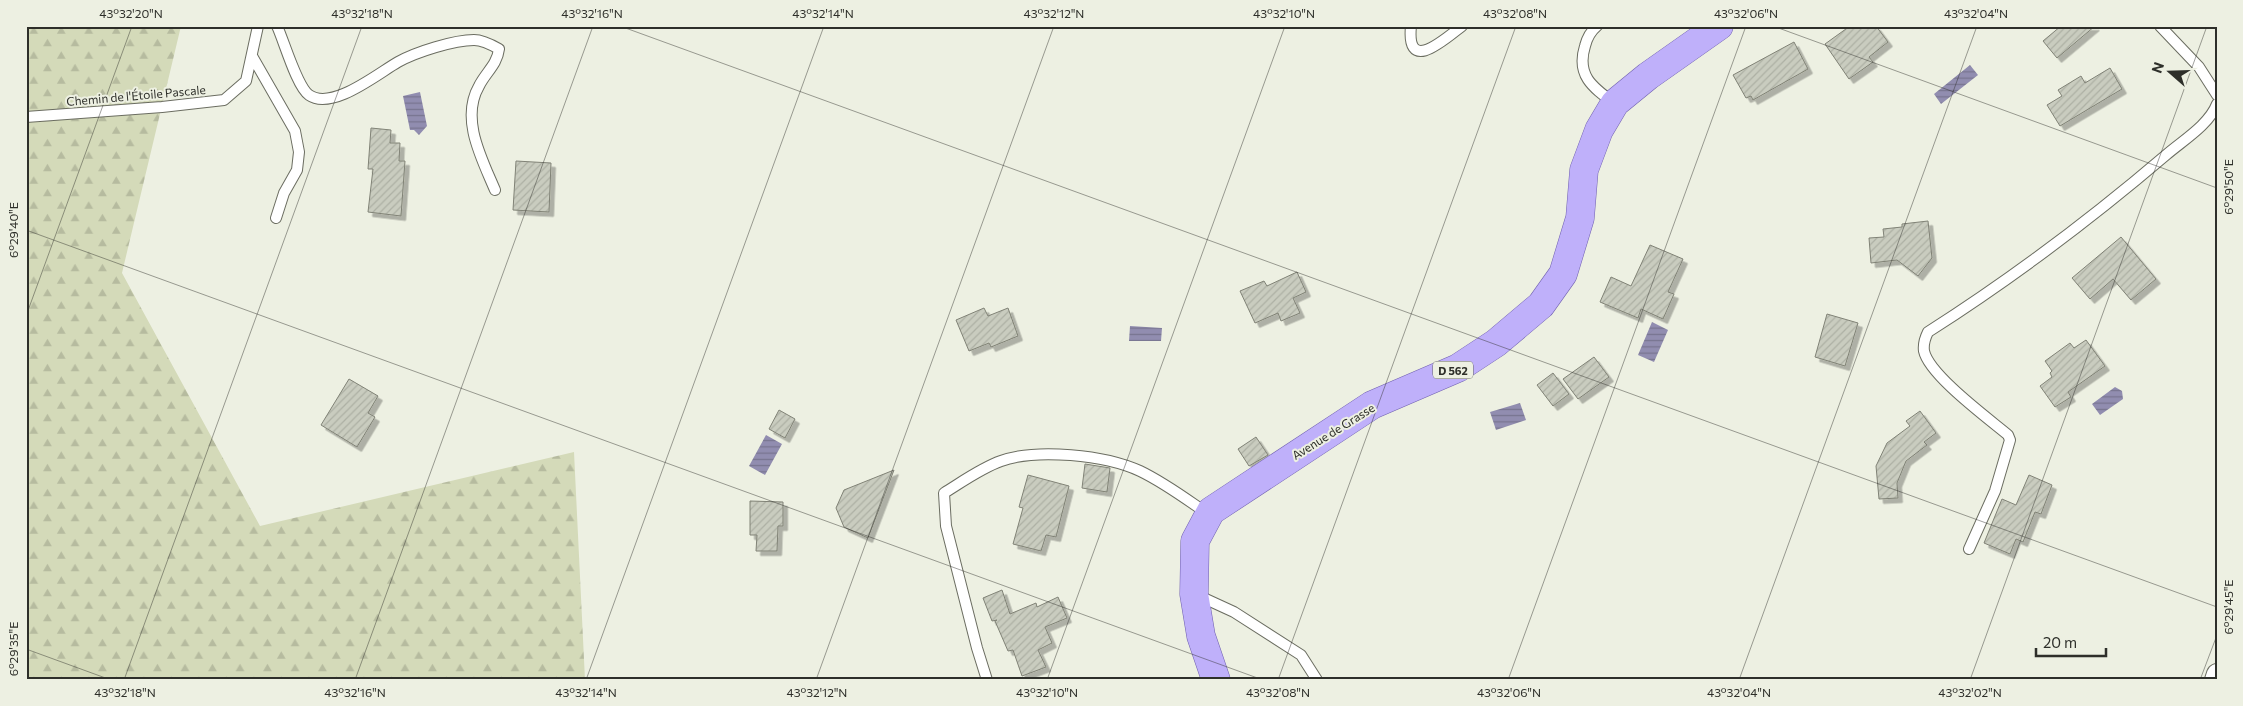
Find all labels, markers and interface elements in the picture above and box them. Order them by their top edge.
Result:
text: 43°32'20"N [99,6,163,20]
text: 43°32'18"N [331,6,393,20]
text: 43°32'16"N [561,6,623,20]
text: 43°32'14"N [792,6,854,20]
text: 43°32'12"N [1024,6,1084,20]
text: 43°32'10"N [1253,6,1315,20]
text: 43°32'08"N [1483,6,1547,20]
text: 43°32'06"N [1714,6,1778,20]
text: 43°32'04"N [1944,6,2008,20]
north arrow [2146,48,2196,98]
text: N [2148,60,2167,75]
street label: Chemin de l'Étoile Pascale [66,82,206,108]
text: 6°29'50"E [2221,159,2235,215]
text: 6°29'40"E [6,202,20,258]
road number: D 562 [1433,362,1473,378]
street label: Avenue de Grasse [1289,400,1377,462]
text: 6°29'45"E [2221,580,2235,634]
text: 6°29'35"E [6,622,20,676]
scale bar [2036,626,2106,658]
text: 20 m [2043,633,2077,651]
text: 43°32'18"N [94,685,156,699]
text: 43°32'16"N [324,685,386,699]
text: 43°32'14"N [555,685,617,699]
text: 43°32'12"N [787,685,847,699]
text: 43°32'10"N [1016,685,1078,699]
text: 43°32'08"N [1246,685,1310,699]
text: 43°32'06"N [1477,685,1541,699]
text: 43°32'04"N [1707,685,1771,699]
text: 43°32'02"N [1938,685,2002,699]

